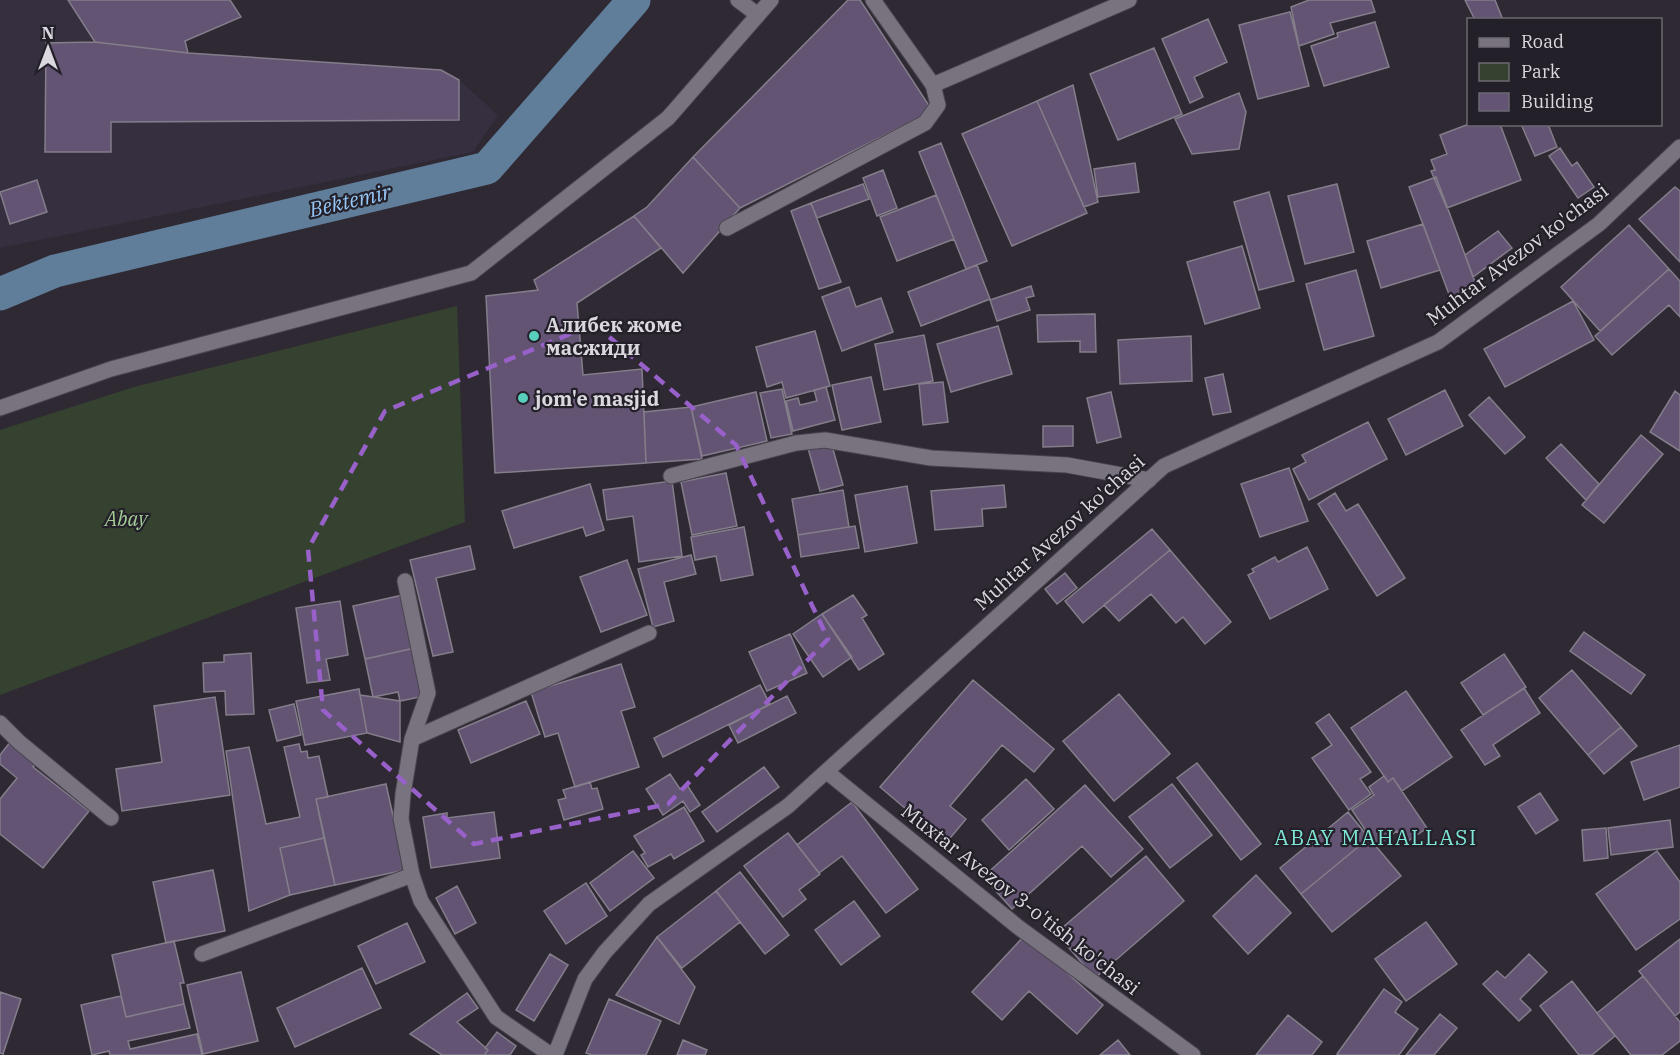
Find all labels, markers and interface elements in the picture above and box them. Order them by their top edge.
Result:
north arrow [18,18,78,78]
legend [1467,18,1662,126]
text: N [42,23,54,43]
text: Road [1521,30,1564,53]
text: Park [1521,60,1561,83]
text: Building [1521,90,1593,113]
water label: Bektemir [305,177,394,223]
street label: Muhtar Avezov ko'chasi [1421,177,1613,331]
place label: Алибек жоме масжиди [546,311,682,361]
marker: Алибек жоме масжиди [527,329,541,343]
place label: jom'e masjid [533,385,660,412]
marker: jom'e masjid [516,391,530,405]
street label: Muhtar Avezov ko'chasi [968,448,1150,616]
park label: Abay [103,505,149,532]
street label: Muxtar Avezov 3-o'tish ko'chasi [896,797,1146,1001]
district label: ABAY MAHALLASI [1274,823,1478,851]

